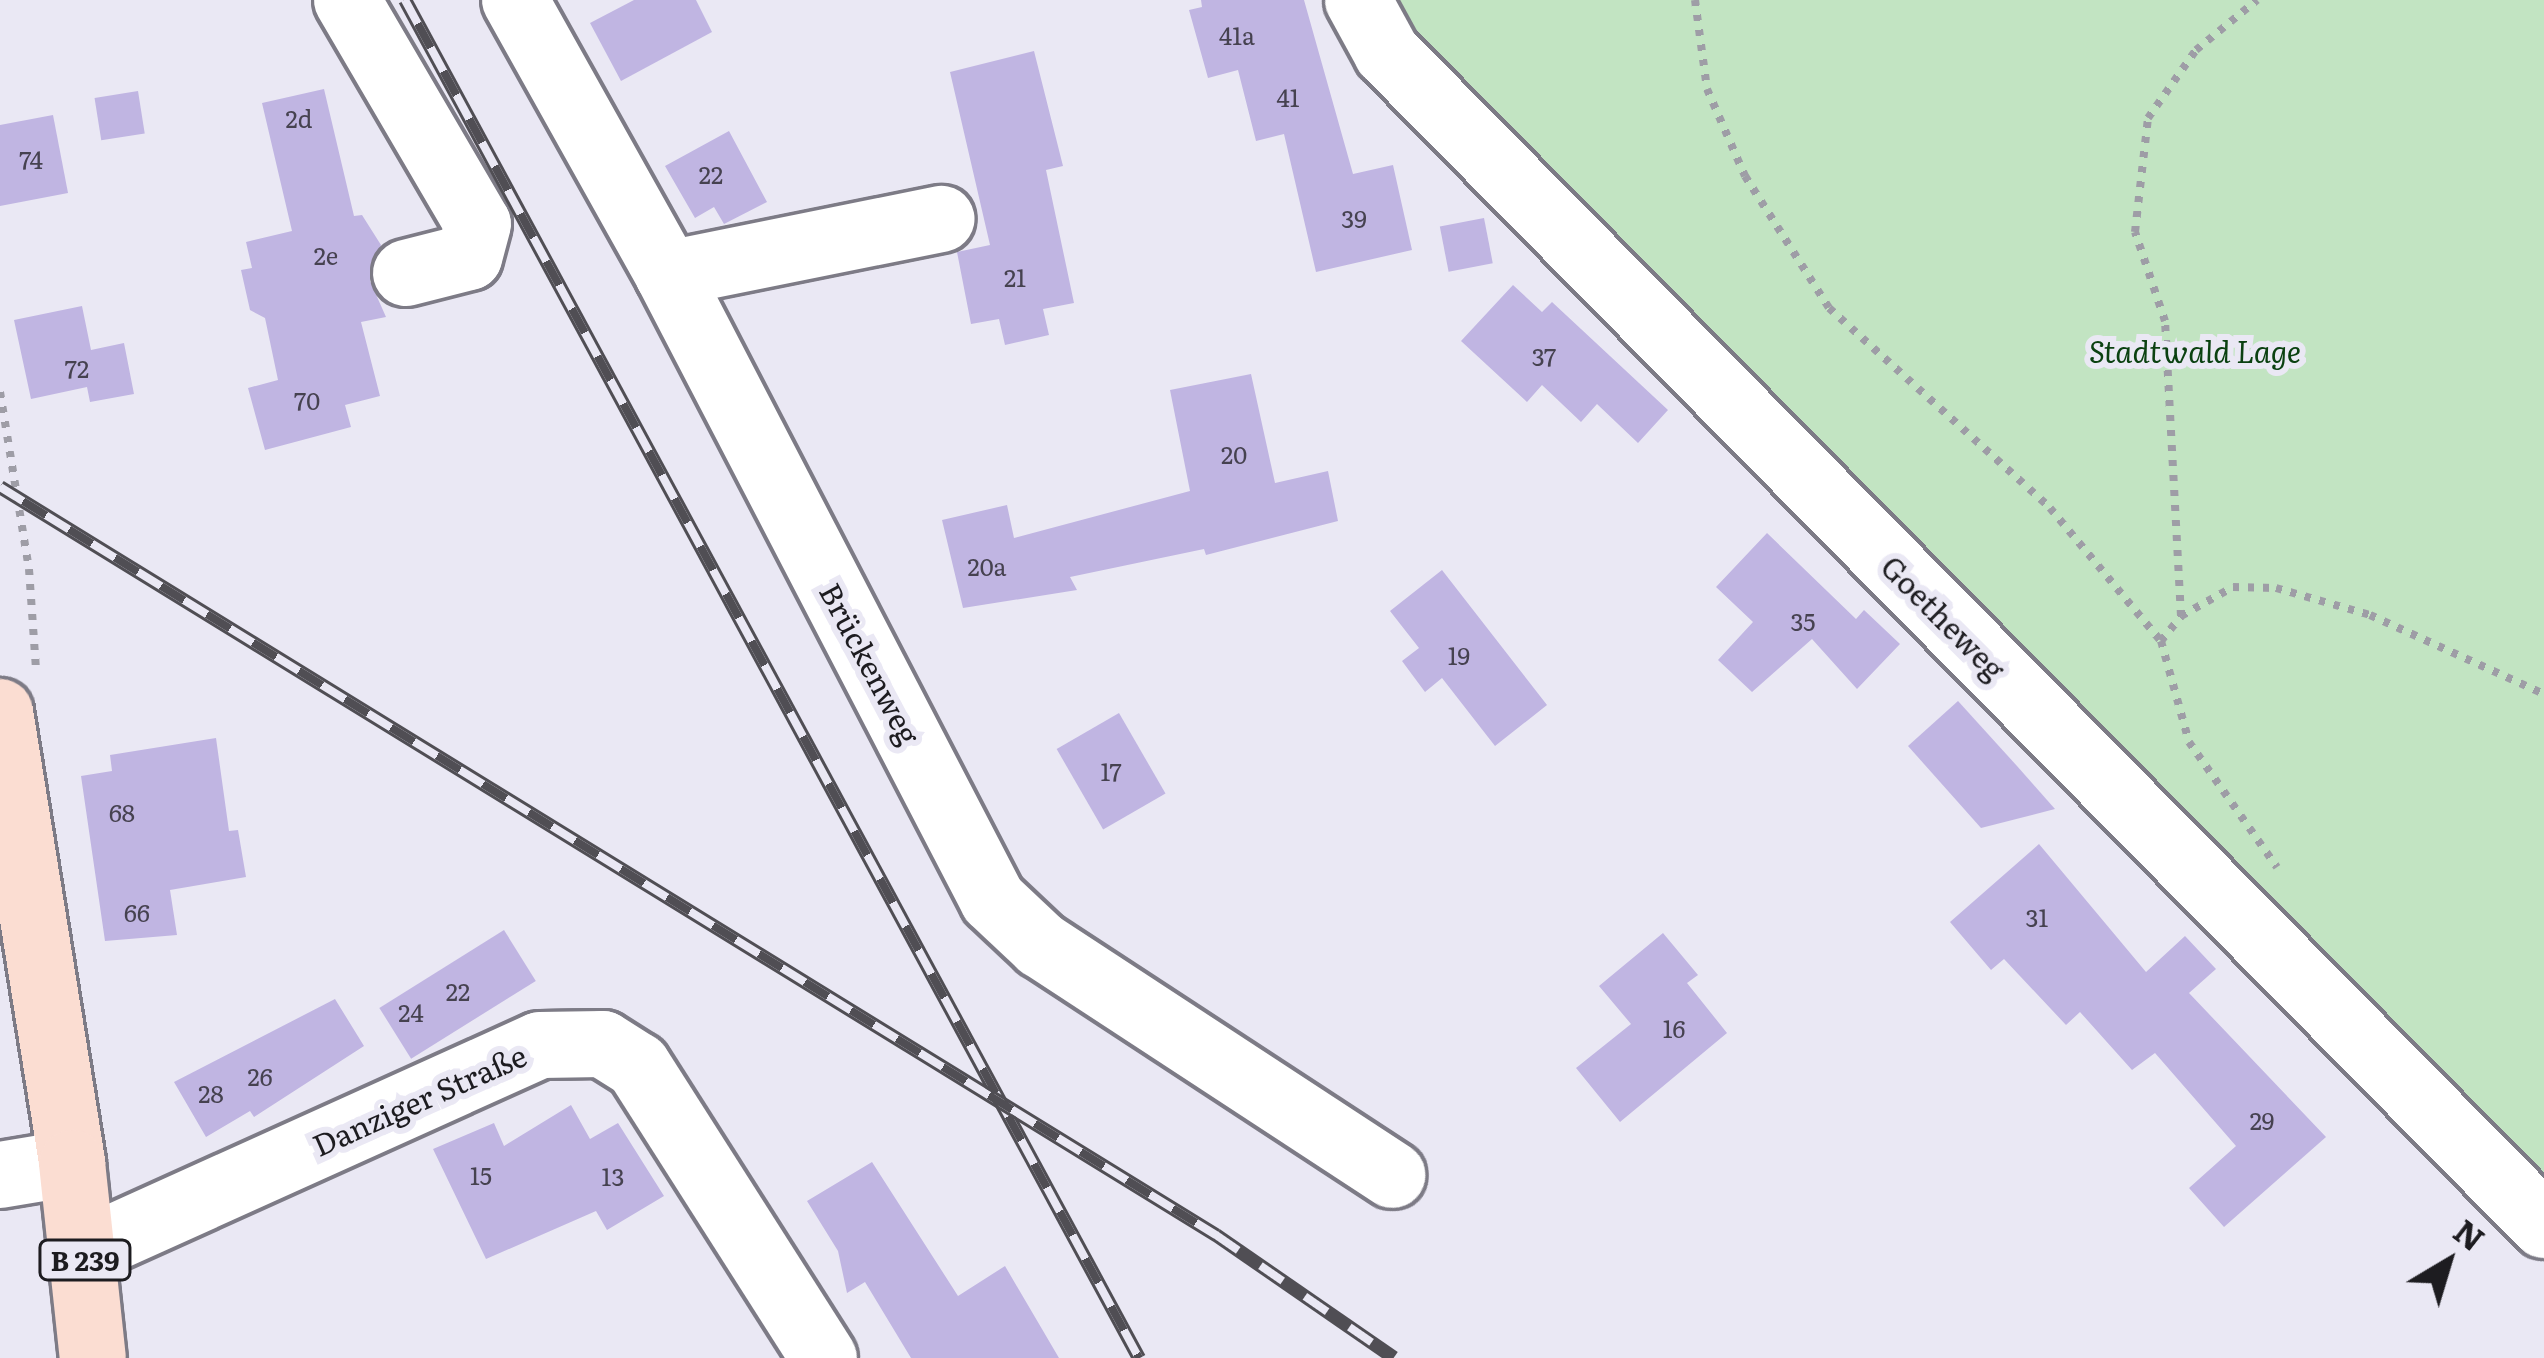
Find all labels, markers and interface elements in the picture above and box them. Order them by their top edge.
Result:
house number: 41a [1219,21,1255,49]
house number: 41 [1277,83,1299,111]
house number: 2d [286,104,312,132]
house number: 74 [19,145,43,173]
house number: 22 [699,160,723,188]
house number: 39 [1341,204,1367,232]
house number: 2e [314,241,338,269]
house number: 21 [1004,263,1026,291]
park label: Stadtwald Lage [2089,332,2301,368]
house number: 37 [1532,342,1556,370]
house number: 72 [65,354,89,382]
house number: 70 [294,386,320,414]
house number: 20 [1221,440,1247,468]
street label: Goetheweg [1875,548,2013,686]
house number: 20a [968,552,1006,580]
street label: Brückenweg [813,576,929,750]
house number: 35 [1790,607,1816,635]
house number: 19 [1448,641,1470,669]
house number: 17 [1100,757,1122,785]
house number: 68 [109,798,135,826]
house number: 66 [124,898,150,926]
house number: 31 [2026,903,2048,931]
house number: 22 [446,977,470,1005]
house number: 24 [398,998,424,1026]
house number: 16 [1663,1014,1685,1042]
street label: Danziger Straße [307,1036,531,1162]
house number: 26 [247,1062,273,1090]
house number: 28 [198,1079,224,1107]
house number: 29 [2250,1106,2274,1134]
house number: 15 [470,1161,492,1189]
house number: 13 [602,1162,624,1190]
north arrow [2388,1202,2508,1322]
text: N [2444,1205,2496,1261]
road number: B 239 [37,1239,133,1281]

